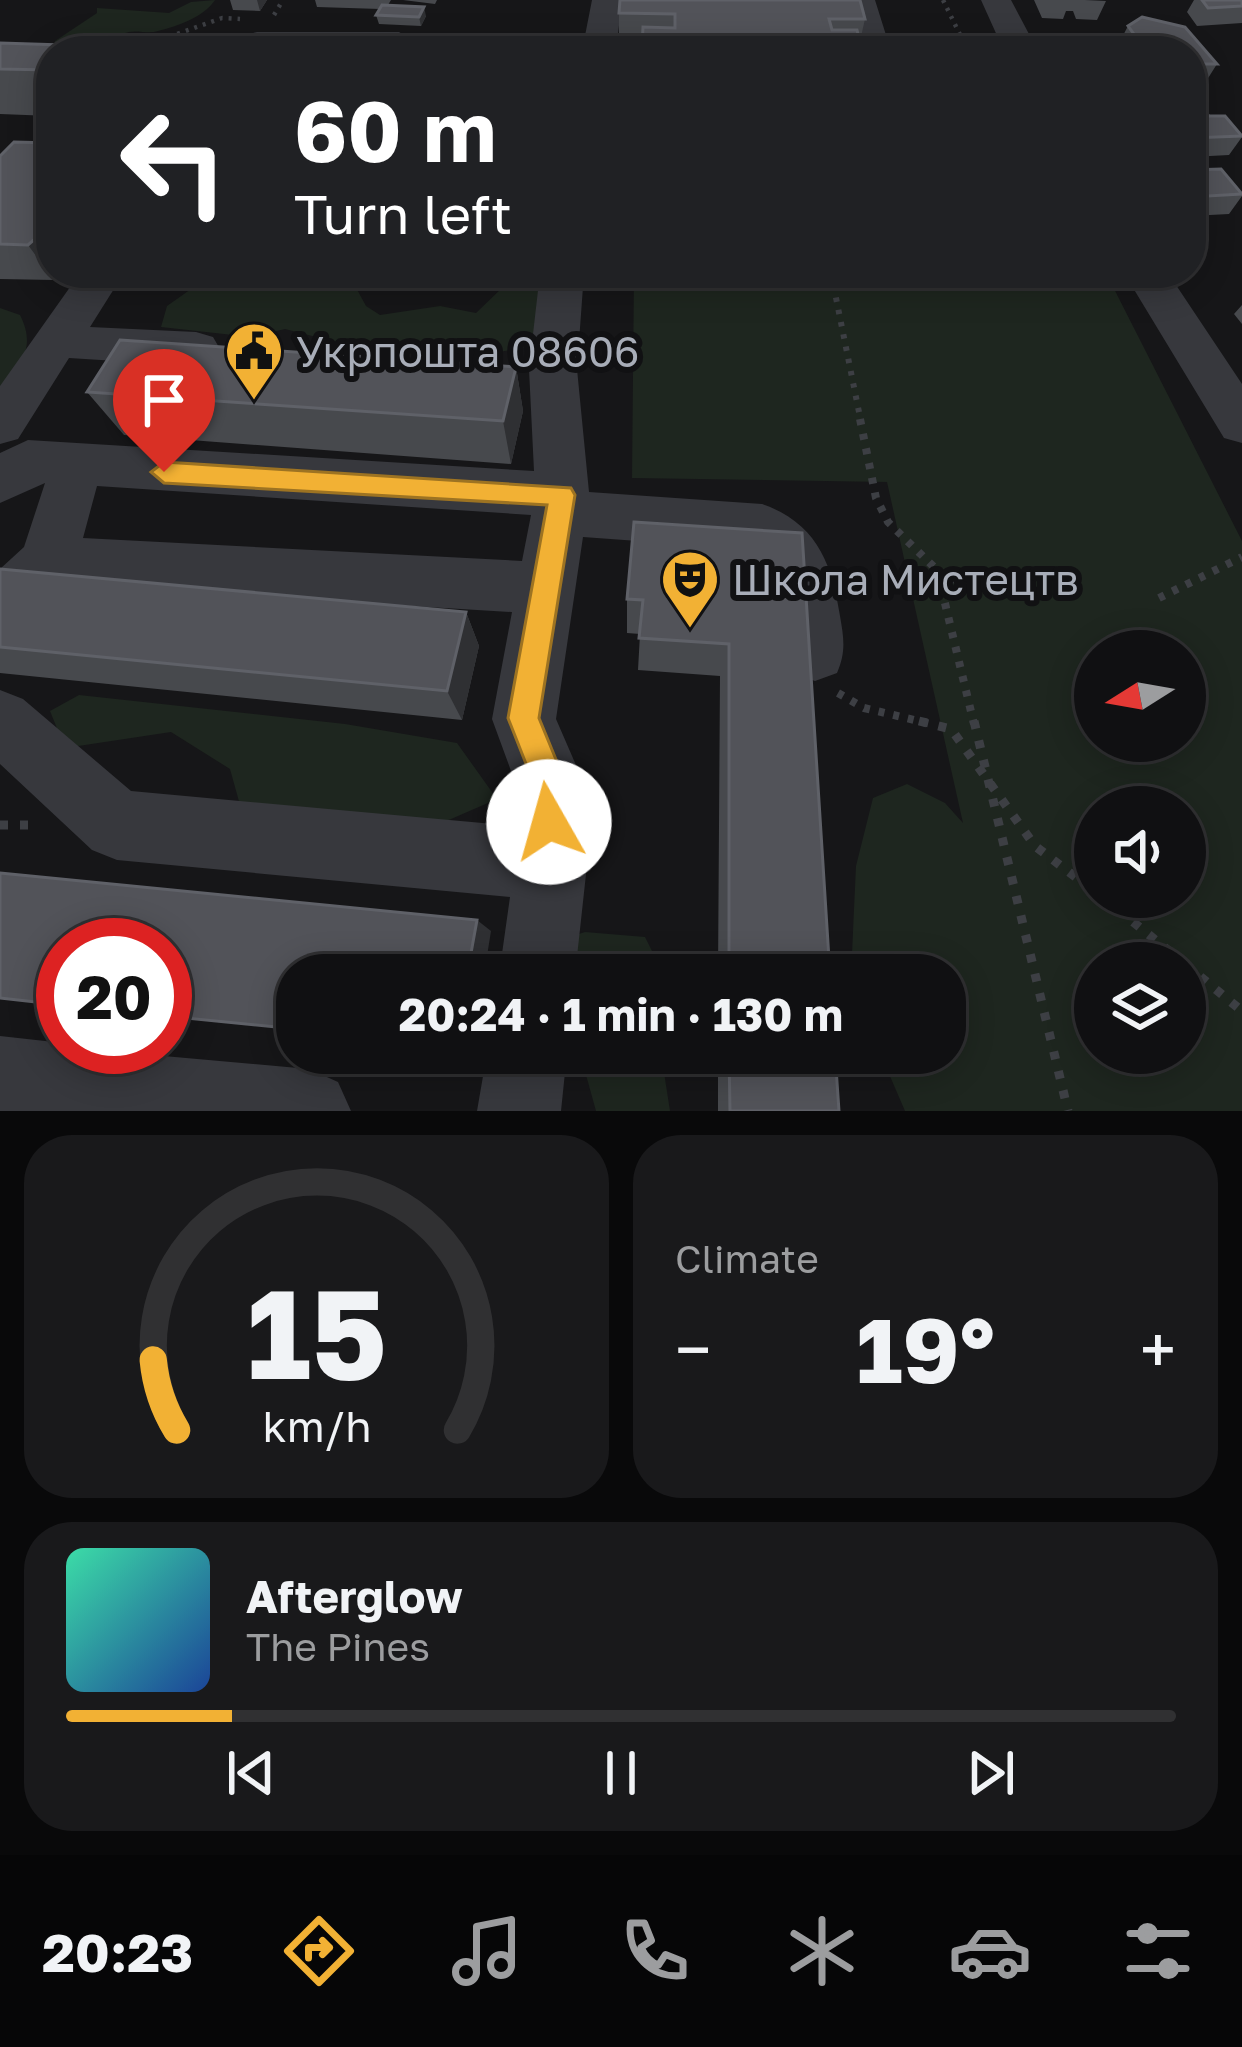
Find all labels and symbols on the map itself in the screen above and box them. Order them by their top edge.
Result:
public building icon: Укрпошта 08606 [223,320,285,402]
place label: Укрпошта 08606 [296,326,639,376]
pin [113,349,215,472]
theatre icon: Школа Мистецтв [659,548,721,630]
place label: Школа Мистецтв [732,554,1079,604]
north arrow [1074,630,1206,762]
position arrow [486,759,612,885]
speed limit sign: 20 [36,918,192,1074]

